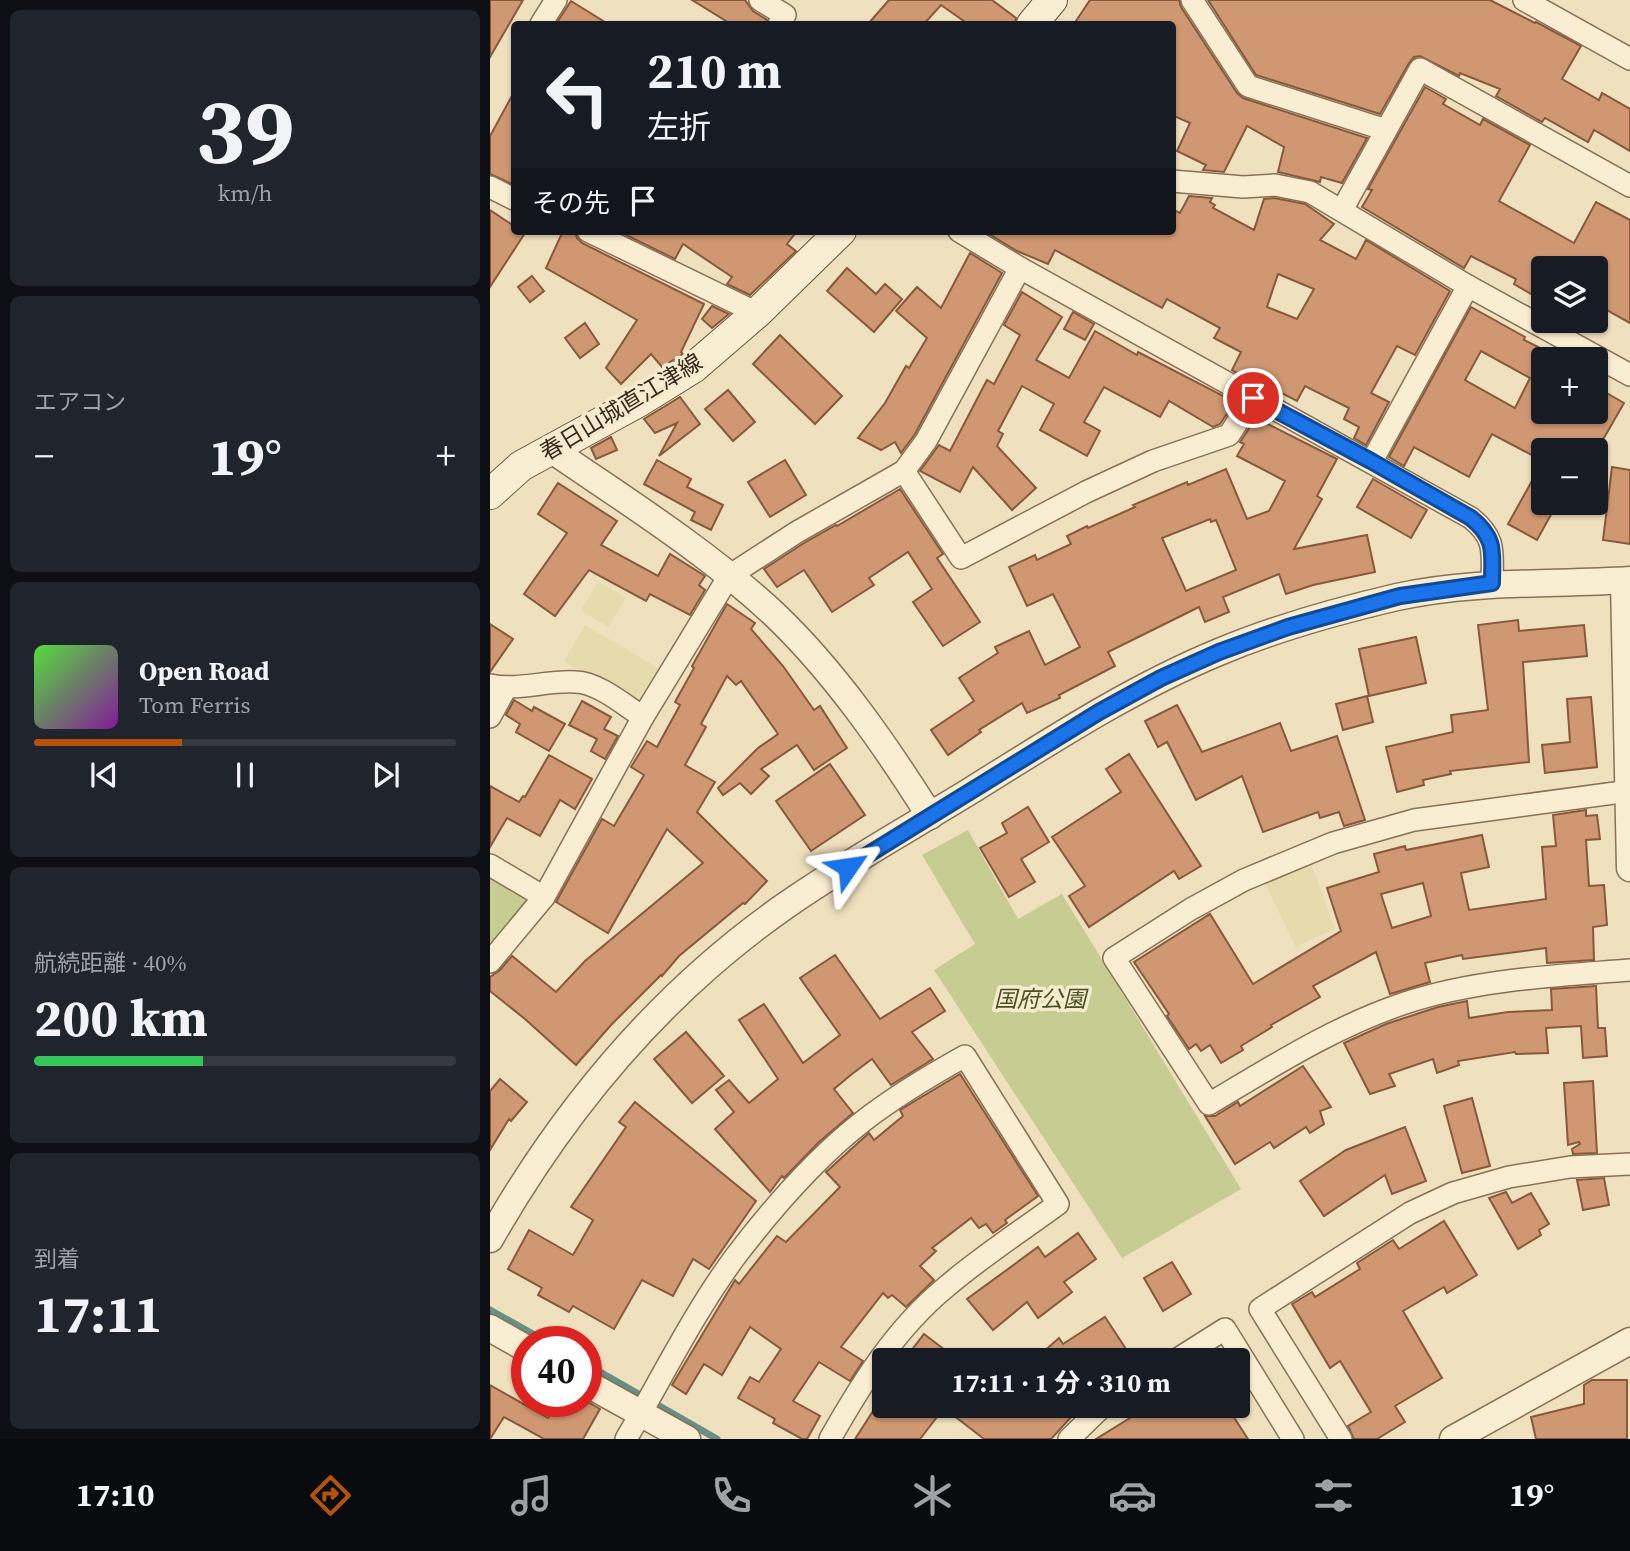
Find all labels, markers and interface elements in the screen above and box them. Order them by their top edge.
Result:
text: 210 m [647,37,782,104]
icon: left [532,49,623,140]
text: 39 [196,69,294,193]
text: 左折 [647,105,711,149]
text: km/h [218,177,272,209]
icon: arrive [624,182,662,220]
text: その先 [532,185,610,221]
map controls [1531,256,1608,515]
button: layers [1531,256,1608,333]
street label: 春日山城直江津線 [534,346,708,468]
button: + [1531,347,1608,424]
pin [1223,368,1283,428]
icon: arrive [1234,379,1272,417]
text: エアコン [34,386,126,418]
text: 19° [208,421,282,492]
text: − [34,430,54,482]
text: + [436,430,456,482]
button: − [1531,438,1608,515]
text: Open Road [139,653,270,689]
text: Tom Ferris [139,689,250,721]
icon: previous [85,756,123,794]
icon: pause [226,756,264,794]
icon: next [367,756,405,794]
position arrow [811,830,885,904]
text: 航続距離 · 40% [34,947,187,979]
text: 200 km [34,982,208,1053]
park label: 国府公園 [994,983,1089,1015]
text: 到着 [34,1243,80,1275]
text: 17:11 [34,1278,162,1349]
speed limit sign: 40 [511,1326,602,1417]
text: 17:11 · 1 分 · 310 m [951,1365,1171,1401]
icon: directions [306,1471,355,1520]
icon: music [507,1471,556,1520]
icon: phone [707,1471,756,1520]
icon: climate [908,1471,957,1520]
icon: car [1108,1471,1157,1520]
icon: filters [1309,1471,1358,1520]
text: 17:10 [76,1473,155,1517]
text: 19° [1509,1473,1554,1517]

